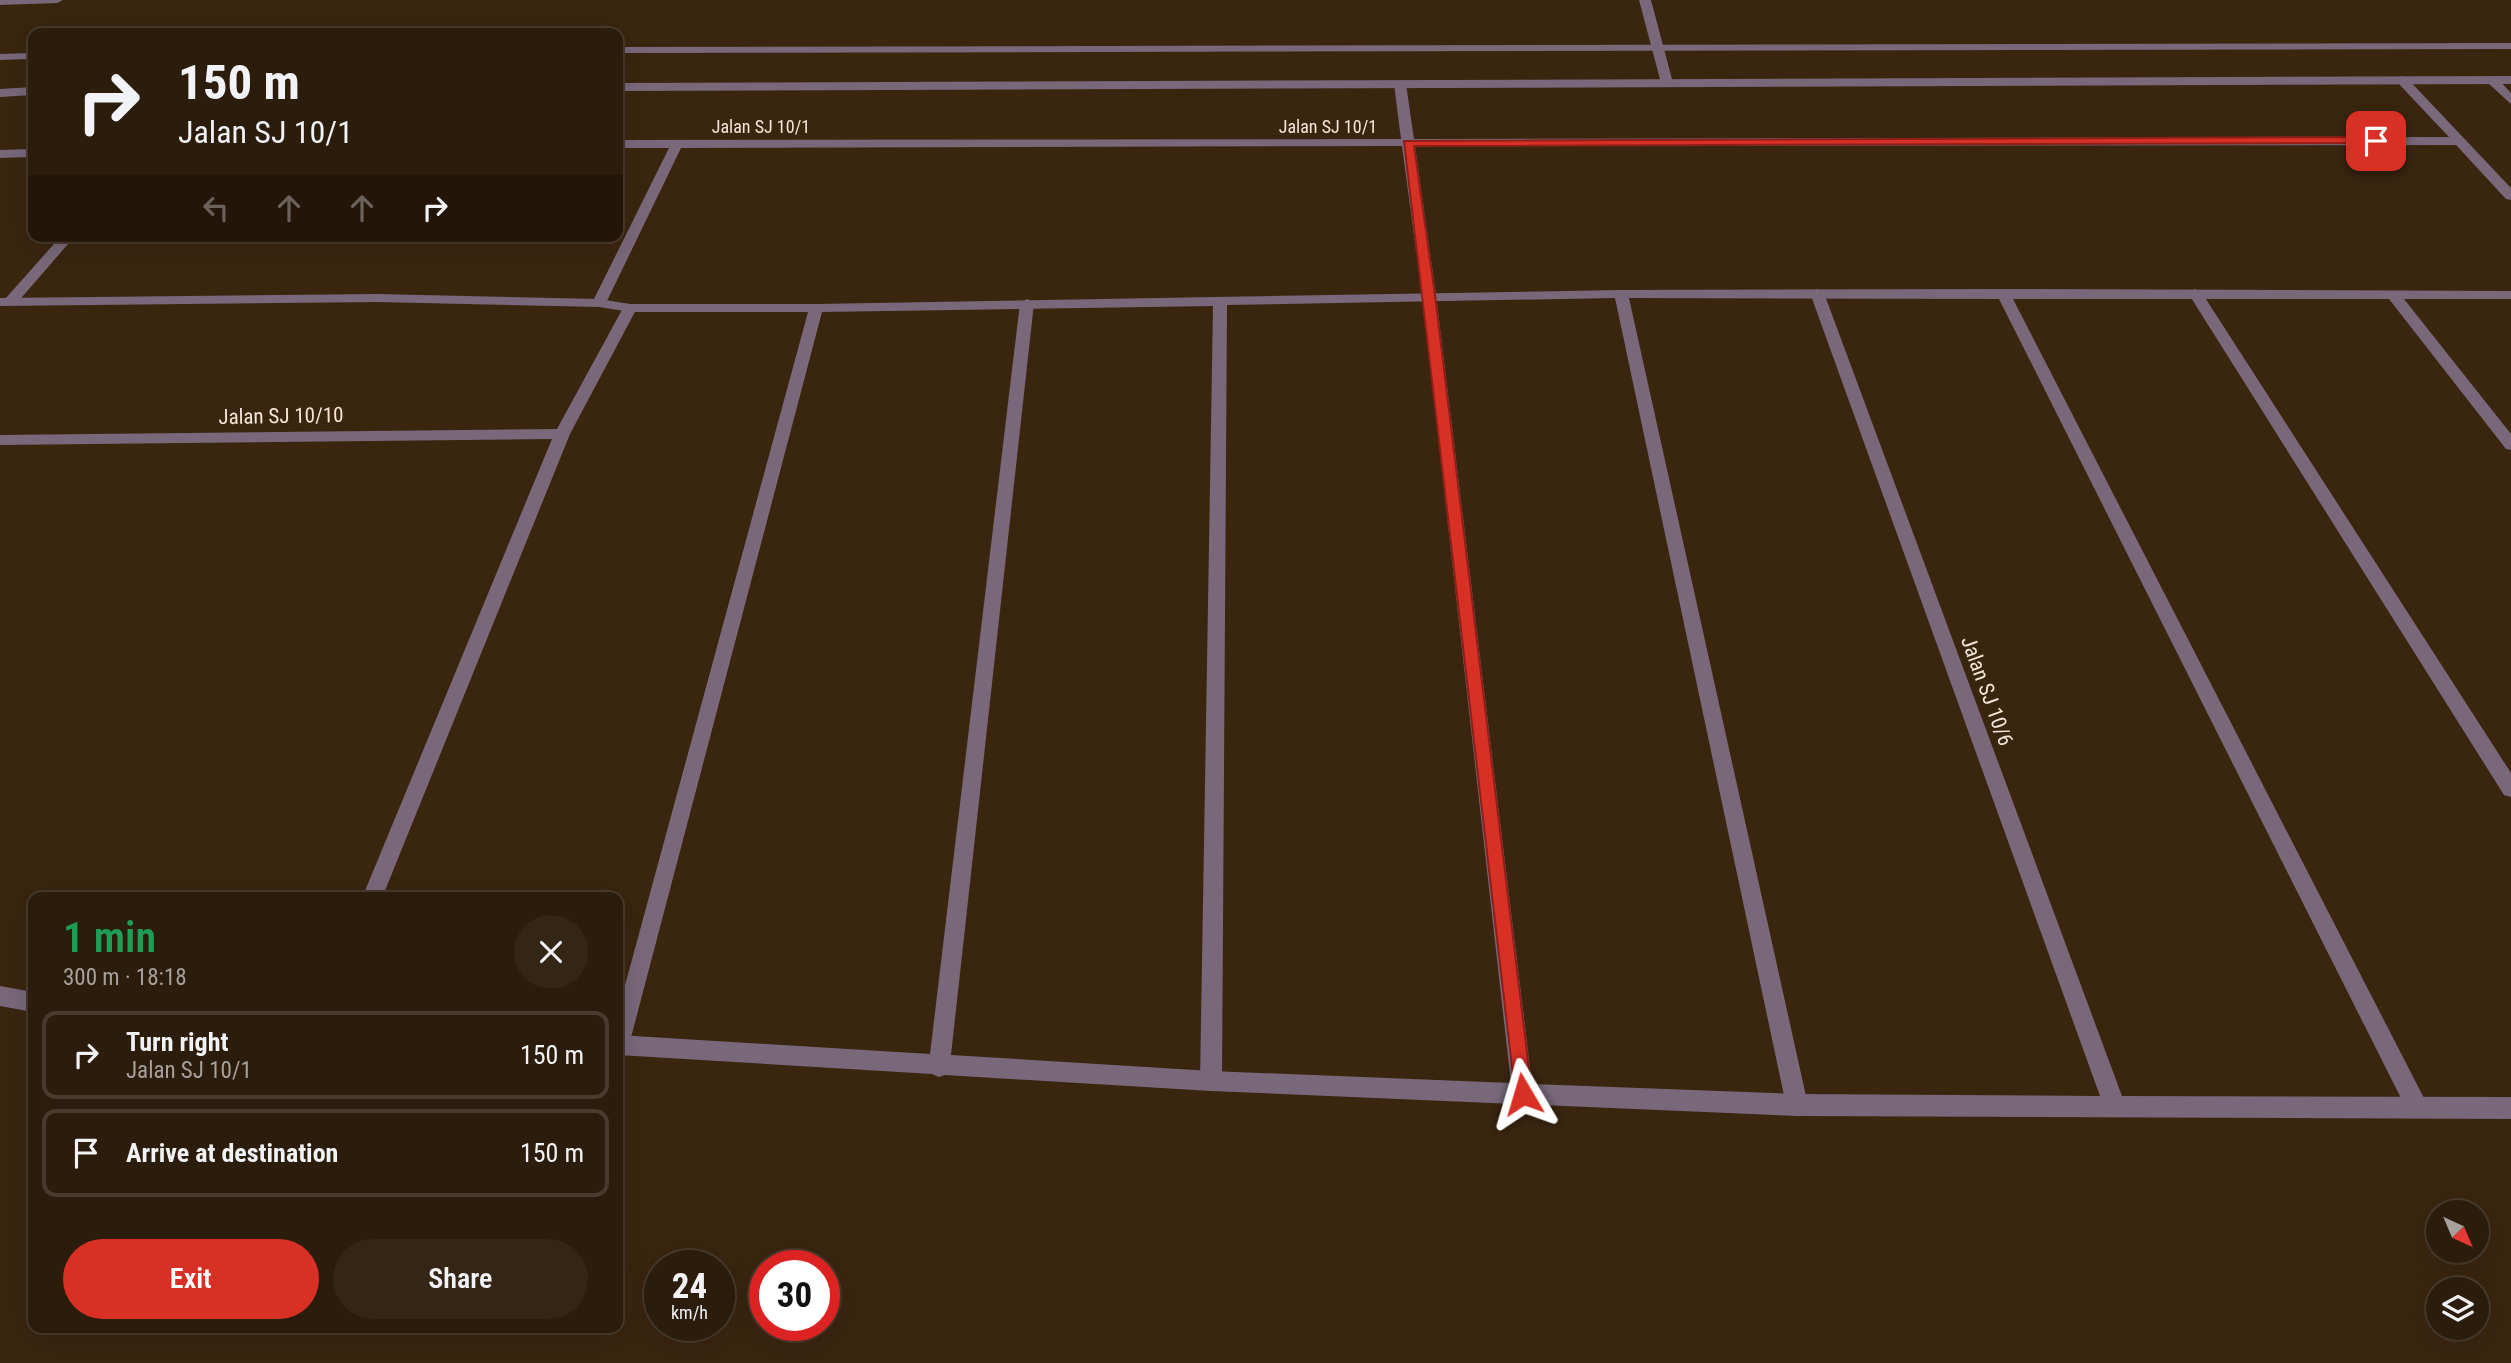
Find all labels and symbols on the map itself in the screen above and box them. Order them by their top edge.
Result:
pin [2346,111,2406,171]
street label: Jalan SJ 10/1 [712,116,810,137]
street label: Jalan SJ 10/1 [1279,116,1377,137]
street label: Jalan SJ 10/10 [218,403,344,429]
street label: Jalan SJ 10/6 [1956,633,2018,749]
position arrow [1486,1057,1560,1131]
north arrow [2426,1200,2488,1264]
speed limit sign: 30 [749,1250,840,1341]

